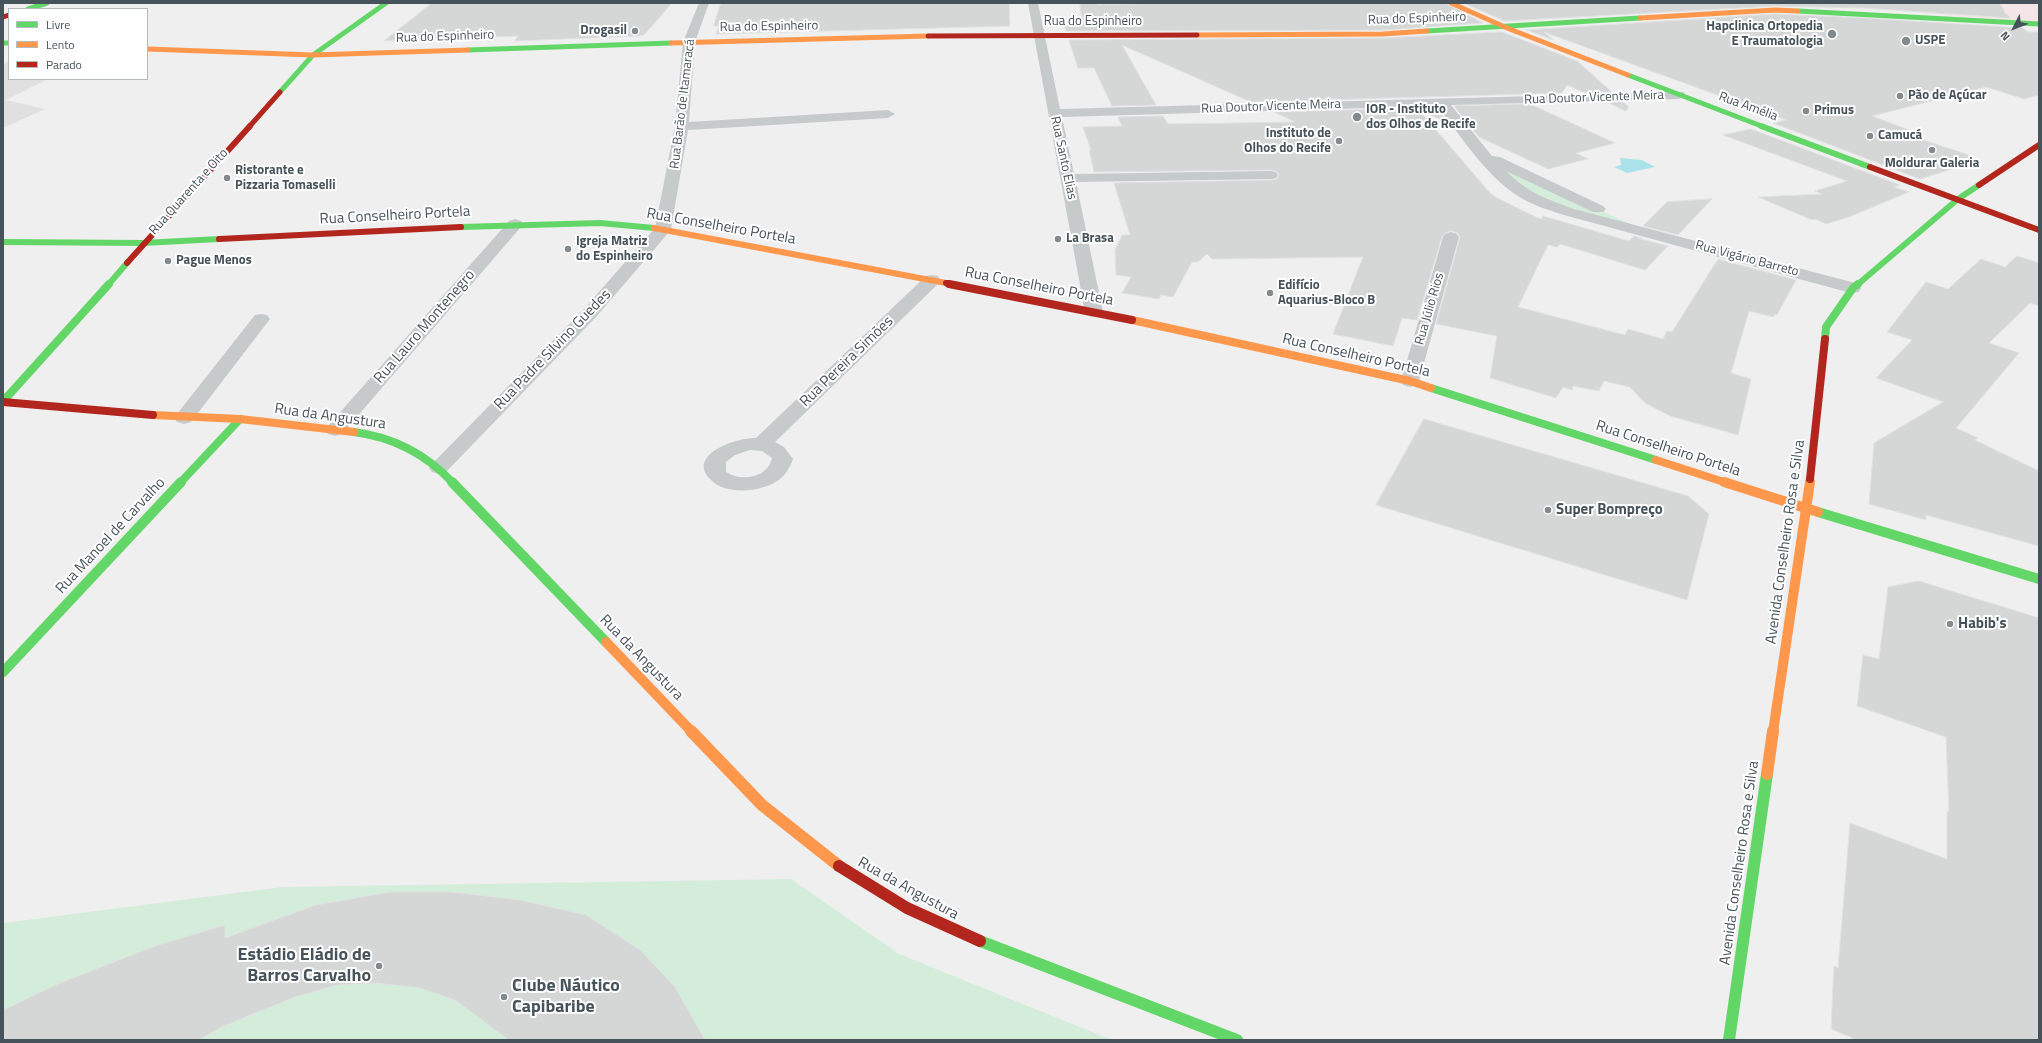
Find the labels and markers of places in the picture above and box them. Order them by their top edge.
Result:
place label: Hapclinica Ortopedia E Traumatologia [1706,19,1823,50]
place label: Drogasil [580,23,627,39]
marker: Drogasil [630,26,640,36]
marker: Hapclinica Ortopedia E Traumatologia [1826,28,1838,40]
place label: USPE [1915,33,1945,49]
marker: USPE [1900,35,1912,47]
place label: Pão de Açúcar [1908,88,1987,104]
marker: Pão de Açúcar [1895,91,1905,101]
place label: IOR - Instituto dos Olhos de Recife [1366,102,1476,133]
place label: Primus [1814,103,1854,119]
marker: Primus [1801,106,1811,116]
marker: IOR - Instituto dos Olhos de Recife [1351,111,1363,123]
place label: Instituto de Olhos do Recife [1244,126,1331,157]
place label: Camucá [1878,128,1922,144]
marker: Camucá [1865,131,1875,141]
marker: Instituto de Olhos do Recife [1334,136,1344,146]
marker: Moldurar Galeria [1927,145,1937,155]
place label: Moldurar Galeria [1885,156,1979,172]
place label: Ristorante e Pizzaria Tomaselli [235,163,336,194]
marker: Ristorante e Pizzaria Tomaselli [222,173,232,183]
place label: La Brasa [1066,231,1114,247]
place label: Igreja Matriz do Espinheiro [576,234,653,265]
marker: La Brasa [1053,234,1063,244]
marker: Igreja Matriz do Espinheiro [563,244,573,254]
place label: Pague Menos [176,253,252,269]
marker: Pague Menos [163,256,173,266]
place label: Edifício Aquarius-Bloco B [1278,278,1375,309]
marker: Edifício Aquarius-Bloco B [1265,288,1275,298]
place label: Super Bompreço [1556,501,1663,519]
marker: Super Bompreço [1543,505,1553,515]
place label: Habib's [1958,615,2006,633]
marker: Habib's [1945,619,1955,629]
place label: Estádio Eládio de Barros Carvalho [238,945,371,988]
marker: Estádio Eládio de Barros Carvalho [374,961,384,971]
place label: Clube Náutico Capibaribe [512,976,620,1018]
marker: Clube Náutico Capibaribe [499,992,509,1002]

